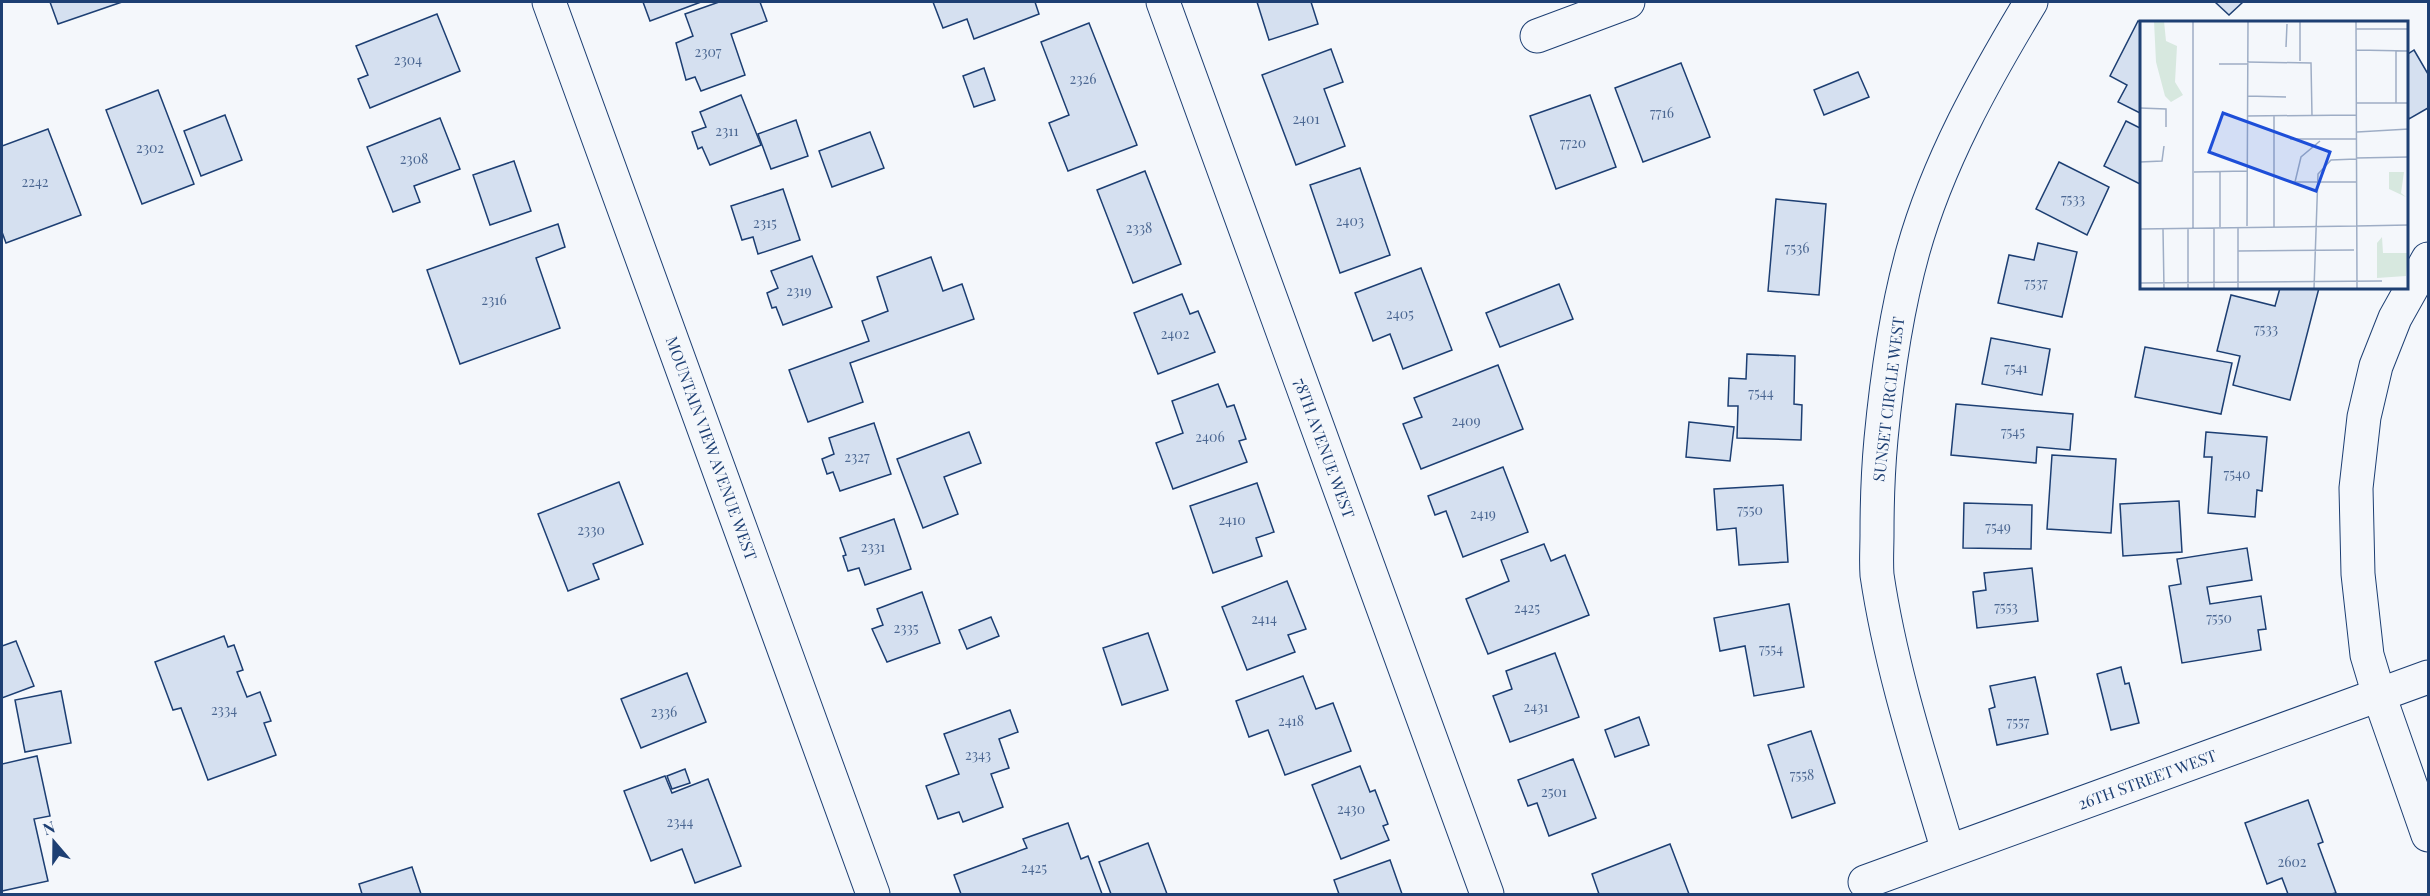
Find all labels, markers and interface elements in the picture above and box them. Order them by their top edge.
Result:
inset map [2140,21,2409,290]
house number: 2307 [694,42,722,61]
house number: 2304 [394,50,422,69]
house number: 2326 [1070,69,1096,88]
house number: 7716 [1650,103,1674,122]
house number: 2401 [1292,109,1320,128]
house number: 2311 [715,121,739,140]
house number: 7720 [1560,133,1586,152]
house number: 2302 [136,138,164,157]
house number: 2308 [400,149,428,168]
house number: 2242 [21,172,49,191]
house number: 7533 [2061,189,2085,208]
house number: 2403 [1336,211,1364,230]
house number: 2315 [753,213,777,232]
house number: 2338 [1126,218,1152,237]
house number: 7536 [1784,238,1810,257]
house number: 7537 [2024,273,2048,292]
house number: 2319 [786,281,812,300]
house number: 2316 [481,290,507,309]
house number: 2405 [1386,304,1414,323]
street label: SUNSET CIRCLE WEST [1867,315,1909,483]
house number: 7533 [2254,319,2278,338]
house number: 2402 [1161,324,1190,343]
street label: MOUNTAIN VIEW AVENUE WEST [662,333,762,563]
house number: 7541 [2004,358,2028,377]
street label: 78TH AVENUE WEST [1290,375,1360,521]
house number: 7544 [1748,383,1774,402]
house number: 2409 [1451,411,1481,430]
house number: 7545 [2001,422,2025,441]
house number: 2406 [1195,427,1225,446]
house number: 2327 [844,447,870,466]
house number: 7540 [2224,464,2250,483]
house number: 7550 [1737,500,1763,519]
house number: 2419 [1470,504,1496,523]
house number: 2410 [1218,510,1246,529]
house number: 7549 [1985,517,2011,536]
house number: 2330 [577,520,605,539]
house number: 2331 [861,537,885,556]
house number: 7553 [1994,597,2018,616]
house number: 2425 [1514,598,1540,617]
house number: 7550 [2206,608,2232,627]
house number: 2414 [1251,609,1277,628]
house number: 2335 [893,618,919,637]
house number: 7554 [1759,639,1783,658]
house number: 2431 [1524,697,1548,716]
house number: 2334 [211,700,237,719]
house number: 2336 [651,702,677,721]
house number: 2418 [1278,711,1304,730]
house number: 7557 [2007,712,2030,731]
street label: 26TH STREET WEST [2075,744,2219,814]
house number: 2343 [965,745,991,764]
house number: 7558 [1790,765,1814,784]
house number: 2501 [1541,782,1567,801]
house number: 2430 [1337,799,1365,818]
north arrow [24,812,84,872]
house number: 2344 [667,812,694,831]
text: N [40,815,58,839]
house number: 2602 [2277,852,2307,871]
house number: 2425 [1021,858,1047,877]

